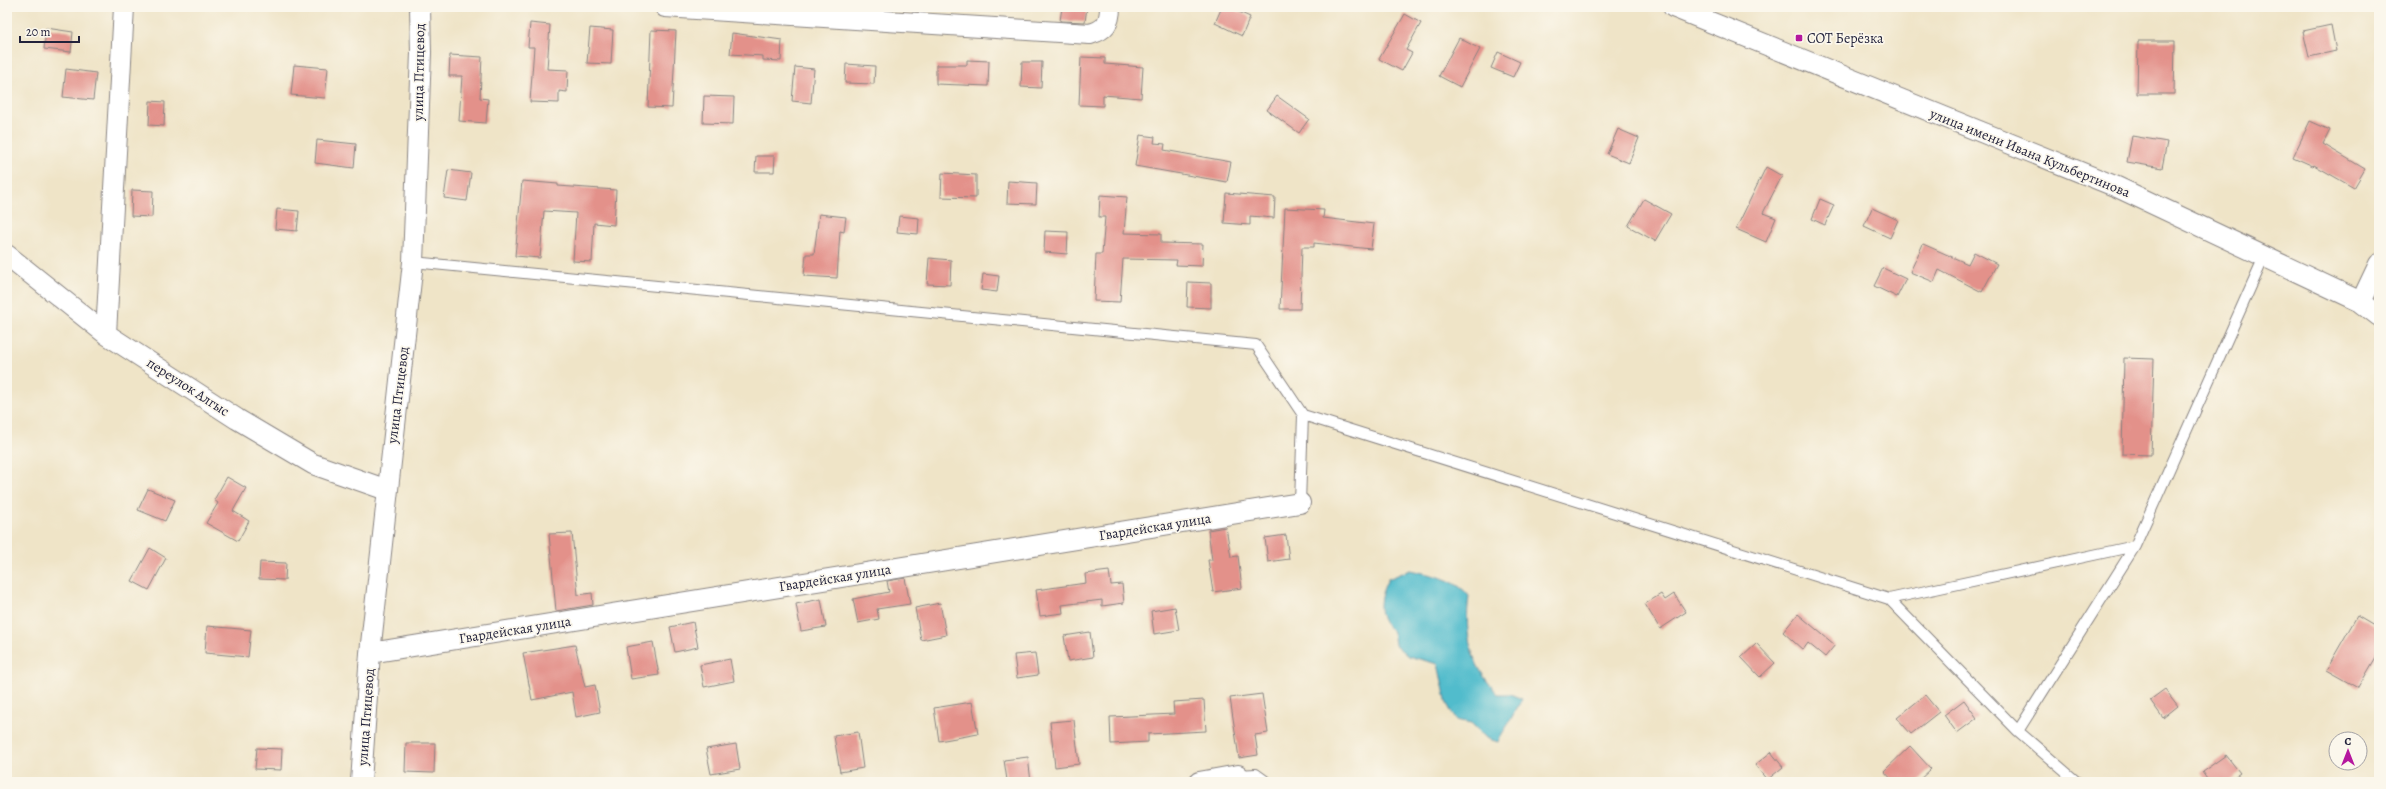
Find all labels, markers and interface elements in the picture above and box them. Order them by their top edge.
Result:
scale bar [20,18,79,44]
street label: улица Птицевод [409,23,429,122]
text: 20 m [26,24,50,40]
place label: СОТ Берёзка [1807,29,1884,48]
marker: СОТ Берёзка [1794,33,1804,43]
street label: улица имени Ивана Кульбертинова [1926,104,2133,202]
street label: улица Птицевод [382,345,413,446]
street label: переулок Алгыс [143,353,233,421]
street label: Гвардейская улица [1098,509,1213,545]
street label: Гвардейская улица [778,560,893,596]
street label: Гвардейская улица [458,612,573,648]
street label: улица Птицевод [353,668,379,767]
north arrow [2328,731,2368,771]
text: С [2345,734,2352,749]

